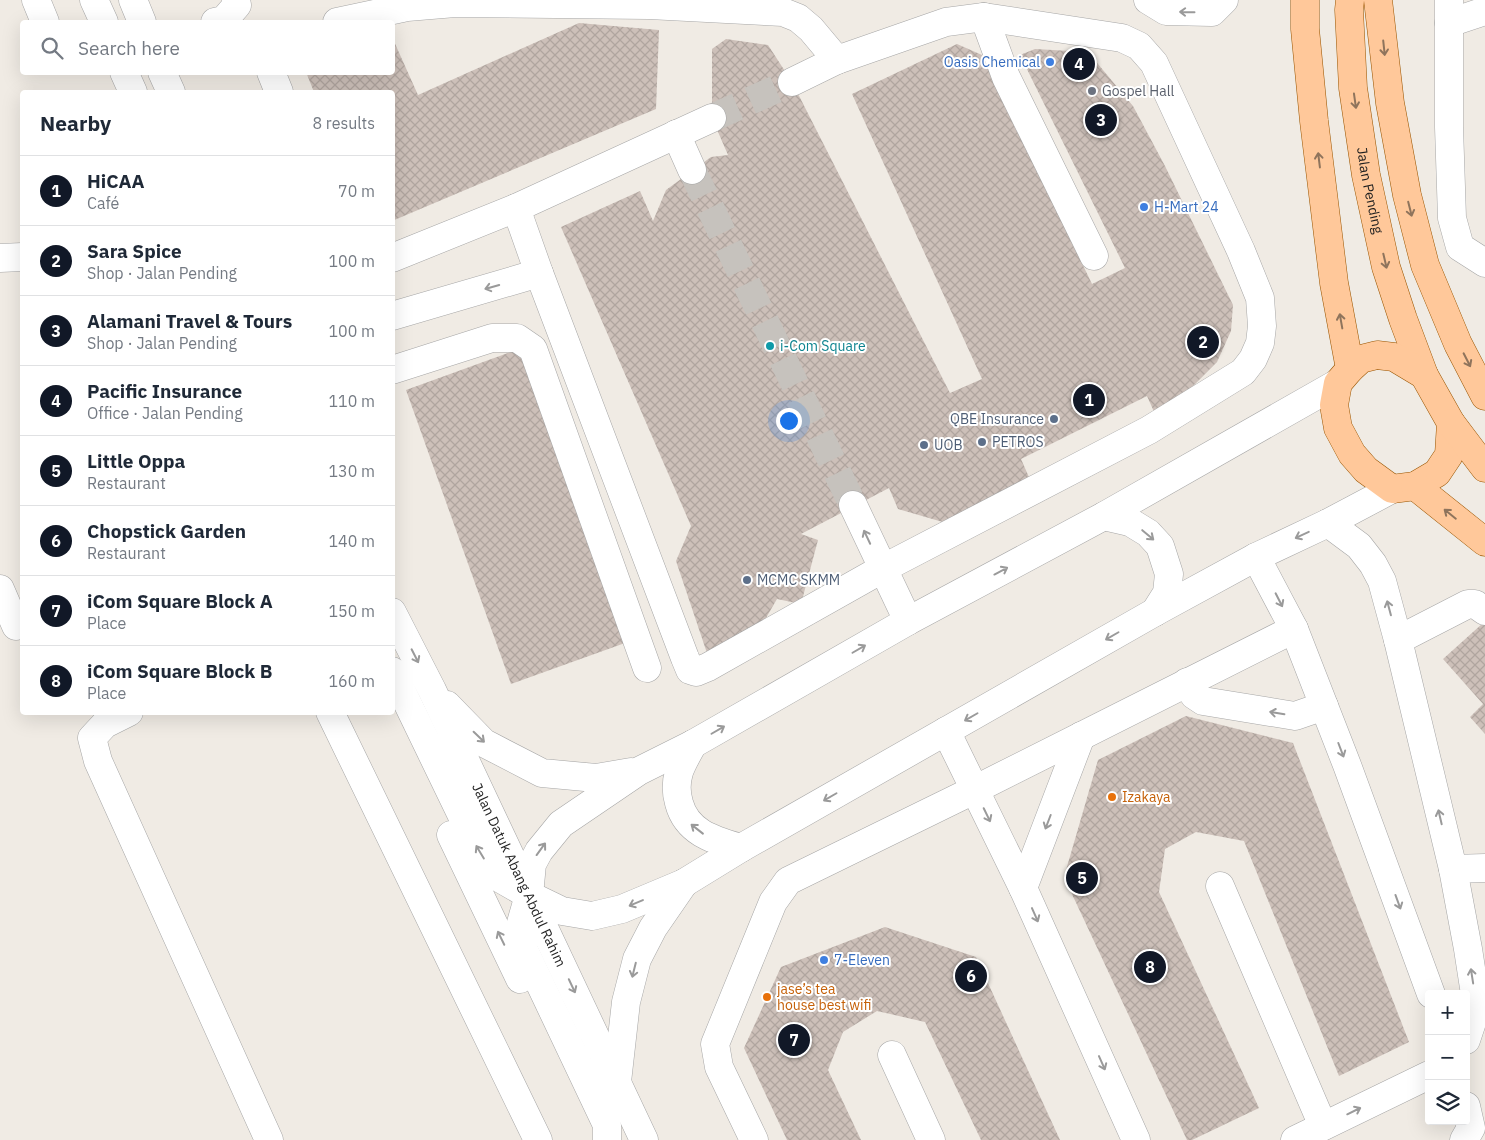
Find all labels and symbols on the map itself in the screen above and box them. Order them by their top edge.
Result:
one-way arrow [1179,7,1195,16]
one-way arrow [1379,40,1389,56]
pin: 4 [1063,45,1095,83]
place label: Oasis Chemical [944,53,1040,71]
marker: Oasis Chemical [1044,56,1056,68]
place label: Gospel Hall [1102,82,1174,100]
marker: Gospel Hall [1086,85,1098,97]
one-way arrow [1350,93,1360,109]
pin: 3 [1085,101,1117,139]
street label: Jalan Pending [1353,146,1388,236]
one-way arrow [1313,152,1323,168]
place label: H-Mart 24 [1154,198,1219,216]
one-way arrow [1406,200,1416,216]
marker: H-Mart 24 [1138,201,1150,213]
one-way arrow [1381,252,1390,268]
one-way arrow [484,283,500,293]
one-way arrow [1335,313,1345,329]
pin: 2 [1187,323,1219,361]
place label: i-Com Square [780,337,866,355]
marker: i-Com Square [764,340,776,352]
one-way arrow [1462,353,1472,368]
pin: 1 [1073,381,1105,419]
your location [776,408,802,434]
place label: QBE Insurance [950,410,1044,428]
marker: QBE Insurance [1048,413,1060,425]
place label: PETROS [992,433,1044,451]
place label: UOB [934,436,963,454]
marker: PETROS [976,436,988,448]
marker: UOB [918,439,930,451]
one-way arrow [1444,508,1457,519]
one-way arrow [1141,529,1154,540]
one-way arrow [862,530,872,545]
one-way arrow [1294,531,1309,541]
one-way arrow [993,566,1008,575]
place label: MCMC SKMM [757,571,840,589]
marker: MCMC SKMM [741,574,753,586]
one-way arrow [1275,592,1284,607]
one-way arrow [1384,600,1393,616]
one-way arrow [1106,632,1120,642]
one-way arrow [851,644,865,654]
one-way arrow [410,648,420,663]
one-way arrow [1270,707,1286,717]
one-way arrow [964,712,979,722]
one-way arrow [710,724,724,734]
one-way arrow [473,731,485,743]
one-way arrow [1337,742,1346,757]
street label: Jalan Datuk Abang Abdul Rahim [468,780,570,970]
place label: Izakaya [1122,788,1171,806]
marker: Izakaya [1106,791,1118,803]
one-way arrow [823,793,838,803]
one-way arrow [982,807,992,822]
one-way arrow [1435,809,1444,825]
one-way arrow [1043,814,1052,829]
one-way arrow [691,824,704,835]
one-way arrow [536,842,546,856]
one-way arrow [475,846,485,860]
pin: 5 [1066,859,1098,897]
one-way arrow [1394,894,1403,909]
one-way arrow [629,899,644,909]
one-way arrow [1030,907,1040,922]
one-way arrow [496,931,505,946]
pin: 8 [1134,948,1166,986]
place label: 7-Eleven [834,951,890,969]
marker: 7-Eleven [818,954,830,966]
pin: 6 [955,957,987,995]
one-way arrow [629,962,638,978]
one-way arrow [1467,968,1477,984]
one-way arrow [568,978,577,993]
place label: jase’s tea house best wifi [777,980,872,1014]
marker: jase’s tea house best wifi [761,991,773,1003]
pin: 7 [778,1021,810,1059]
one-way arrow [1097,1055,1107,1070]
one-way arrow [1347,1106,1362,1116]

